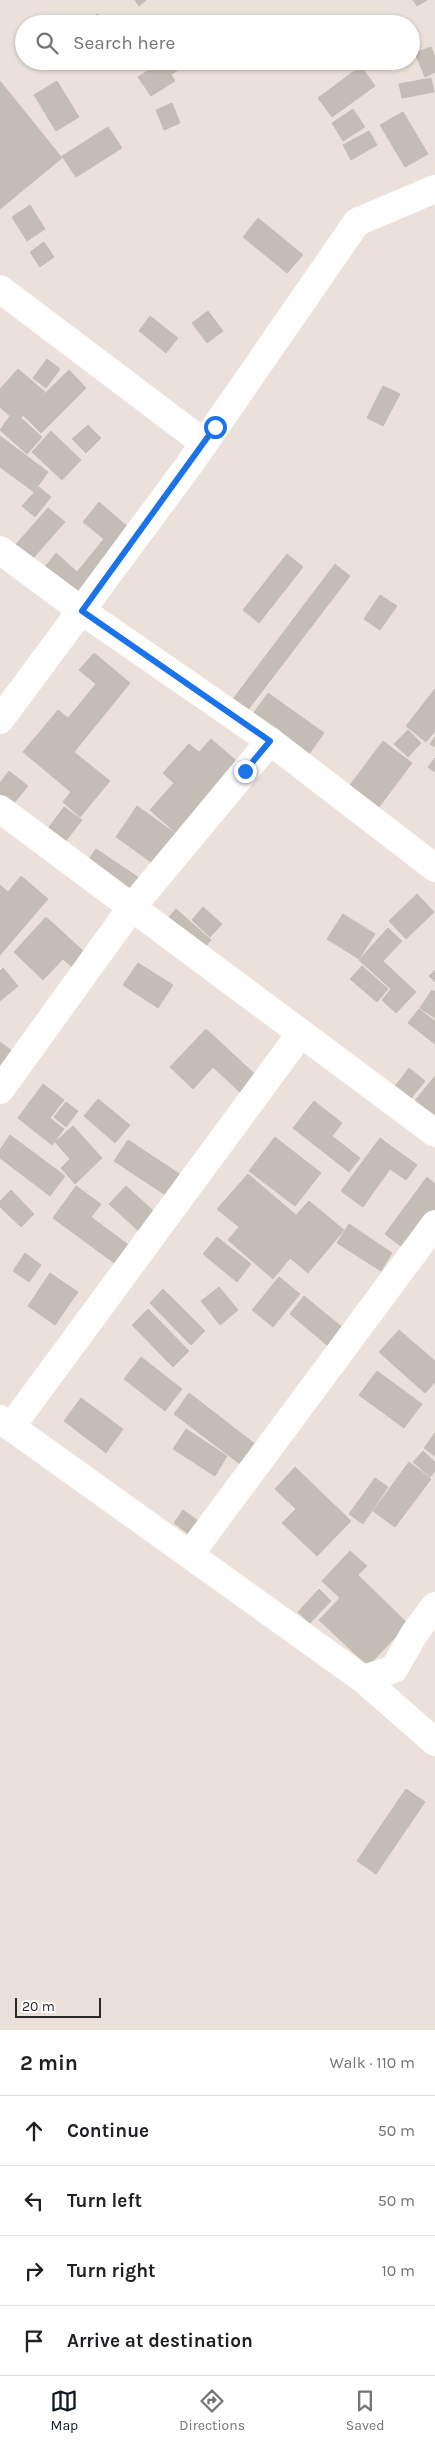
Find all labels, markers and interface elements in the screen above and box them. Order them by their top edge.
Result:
search box [15,15,420,70]
icon: search [33,29,61,57]
text: Search here [73,32,175,54]
route start [204,416,227,439]
route end [234,760,257,783]
scale bar [15,1995,101,2018]
text: 20 m [22,1998,55,2015]
text: 2 min [20,2051,78,2075]
text: Walk · 110 m [330,2053,415,2072]
icon: ahead [20,2117,48,2145]
text: Continue [67,2120,149,2142]
text: 50 m [378,2121,415,2140]
icon: left [20,2187,48,2215]
text: Turn left [67,2190,142,2212]
text: 50 m [378,2191,415,2210]
icon: right [20,2257,48,2285]
text: Turn right [67,2260,156,2282]
text: 10 m [381,2261,415,2280]
icon: arrive [20,2327,48,2355]
text: Arrive at destination [67,2330,253,2352]
tab: Map [50,2387,78,2434]
tab: Directions [179,2387,245,2434]
tab: Saved [346,2387,385,2434]

